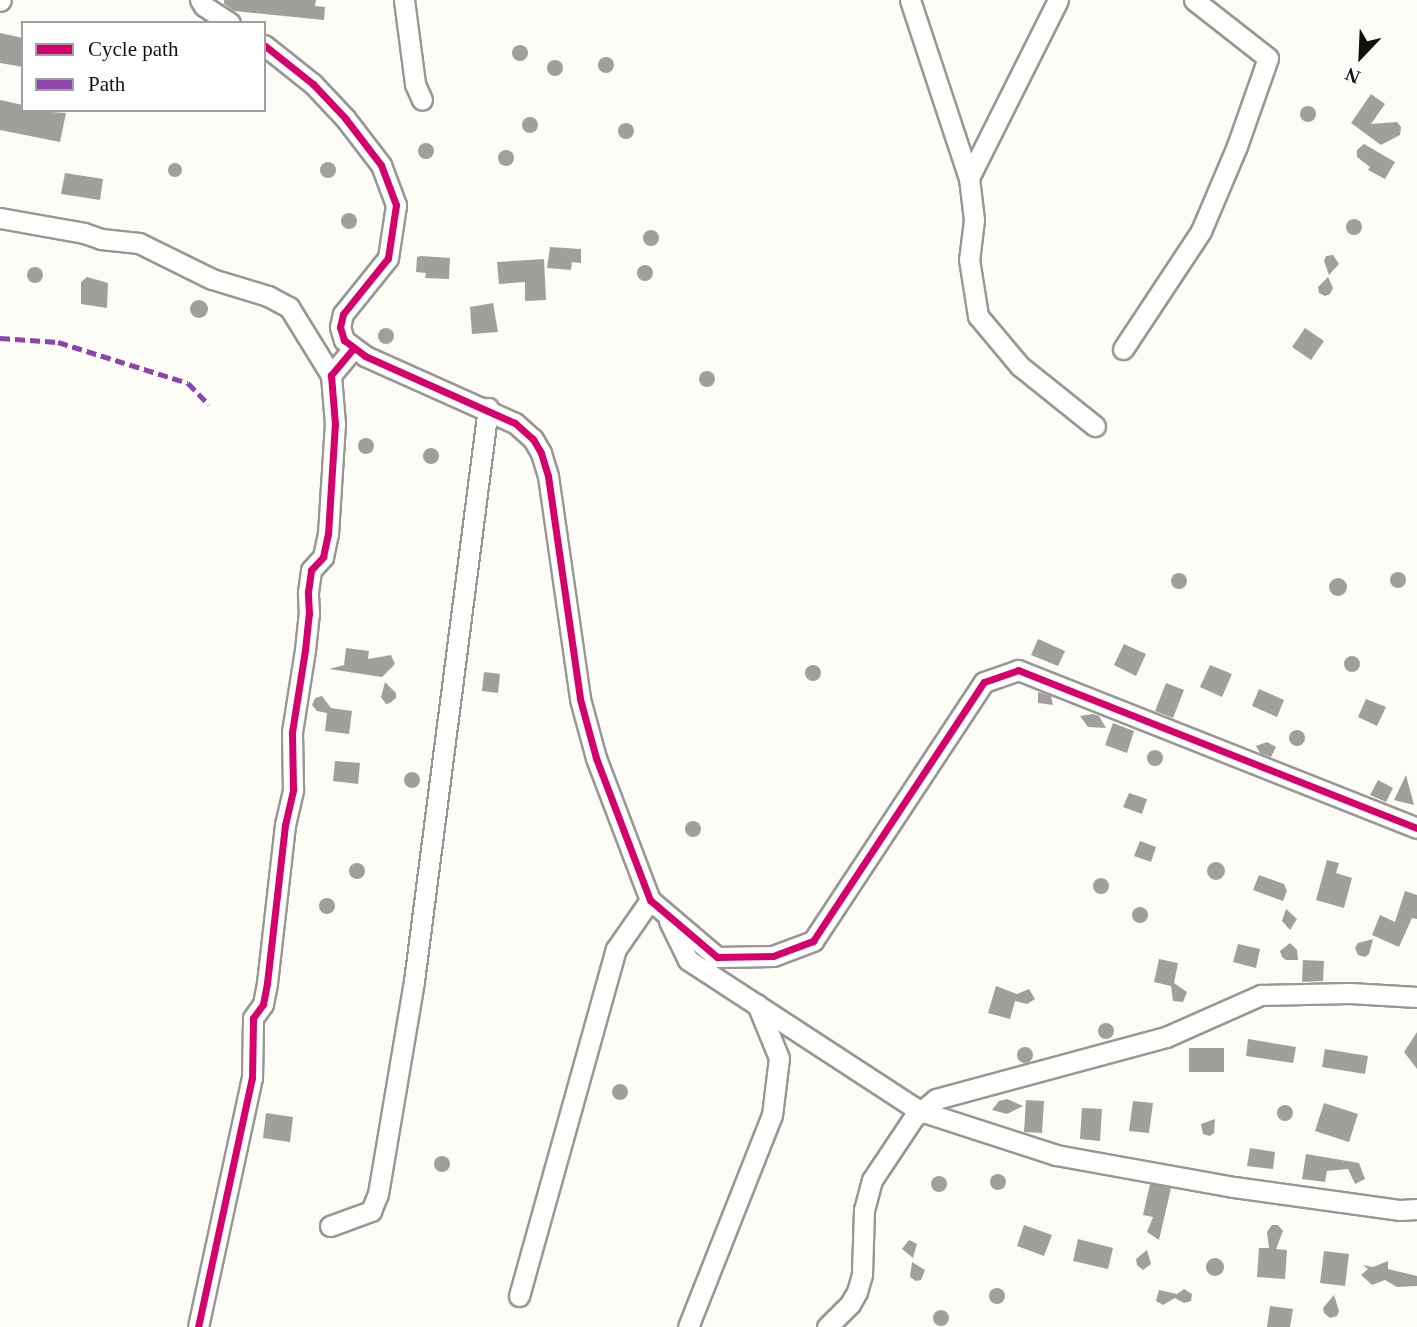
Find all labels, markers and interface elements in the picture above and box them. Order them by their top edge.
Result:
legend [21,21,266,112]
north arrow [1326,21,1396,91]
text: Cycle path [88,37,178,61]
text: N [1342,63,1363,88]
text: Path [88,72,125,96]

